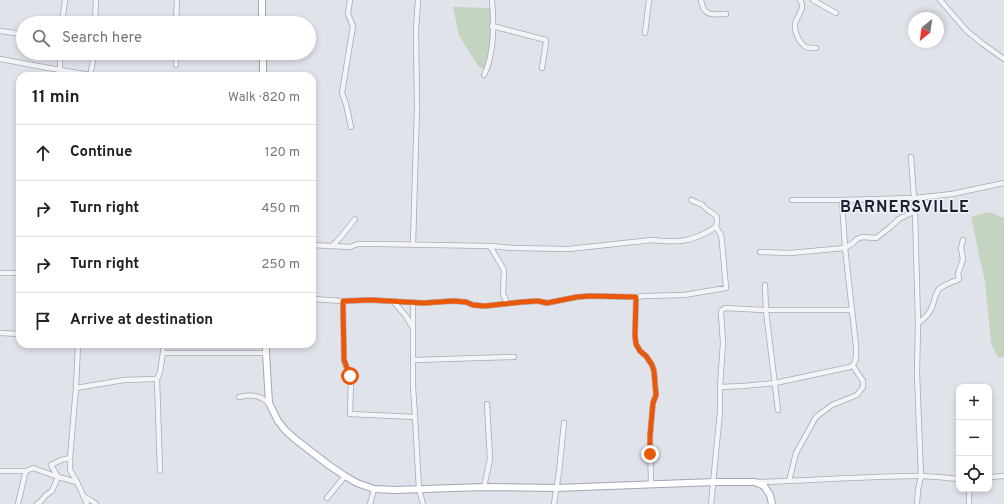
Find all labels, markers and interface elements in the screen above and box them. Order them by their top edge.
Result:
north arrow [908,12,944,48]
search box [16,16,316,60]
icon: search [30,27,52,49]
text: Search here [62,29,142,48]
text: 11 min [32,87,80,109]
text: Walk · 820 m [228,90,300,106]
icon: ahead [32,142,54,164]
text: Continue [70,143,132,162]
text: 120 m [265,145,300,161]
icon: right [32,198,54,220]
district label: BARNERSVILLE [840,198,970,218]
text: Turn right [70,199,139,218]
text: 450 m [261,201,300,217]
icon: right [32,254,54,276]
text: Turn right [70,255,139,274]
text: 250 m [262,257,300,273]
icon: arrive [32,310,54,332]
text: Arrive at destination [70,311,213,330]
route start [341,367,359,385]
map controls [956,384,992,492]
button: + [956,384,992,420]
button: − [956,420,992,456]
route end [641,445,659,463]
button: locate [956,456,992,492]

